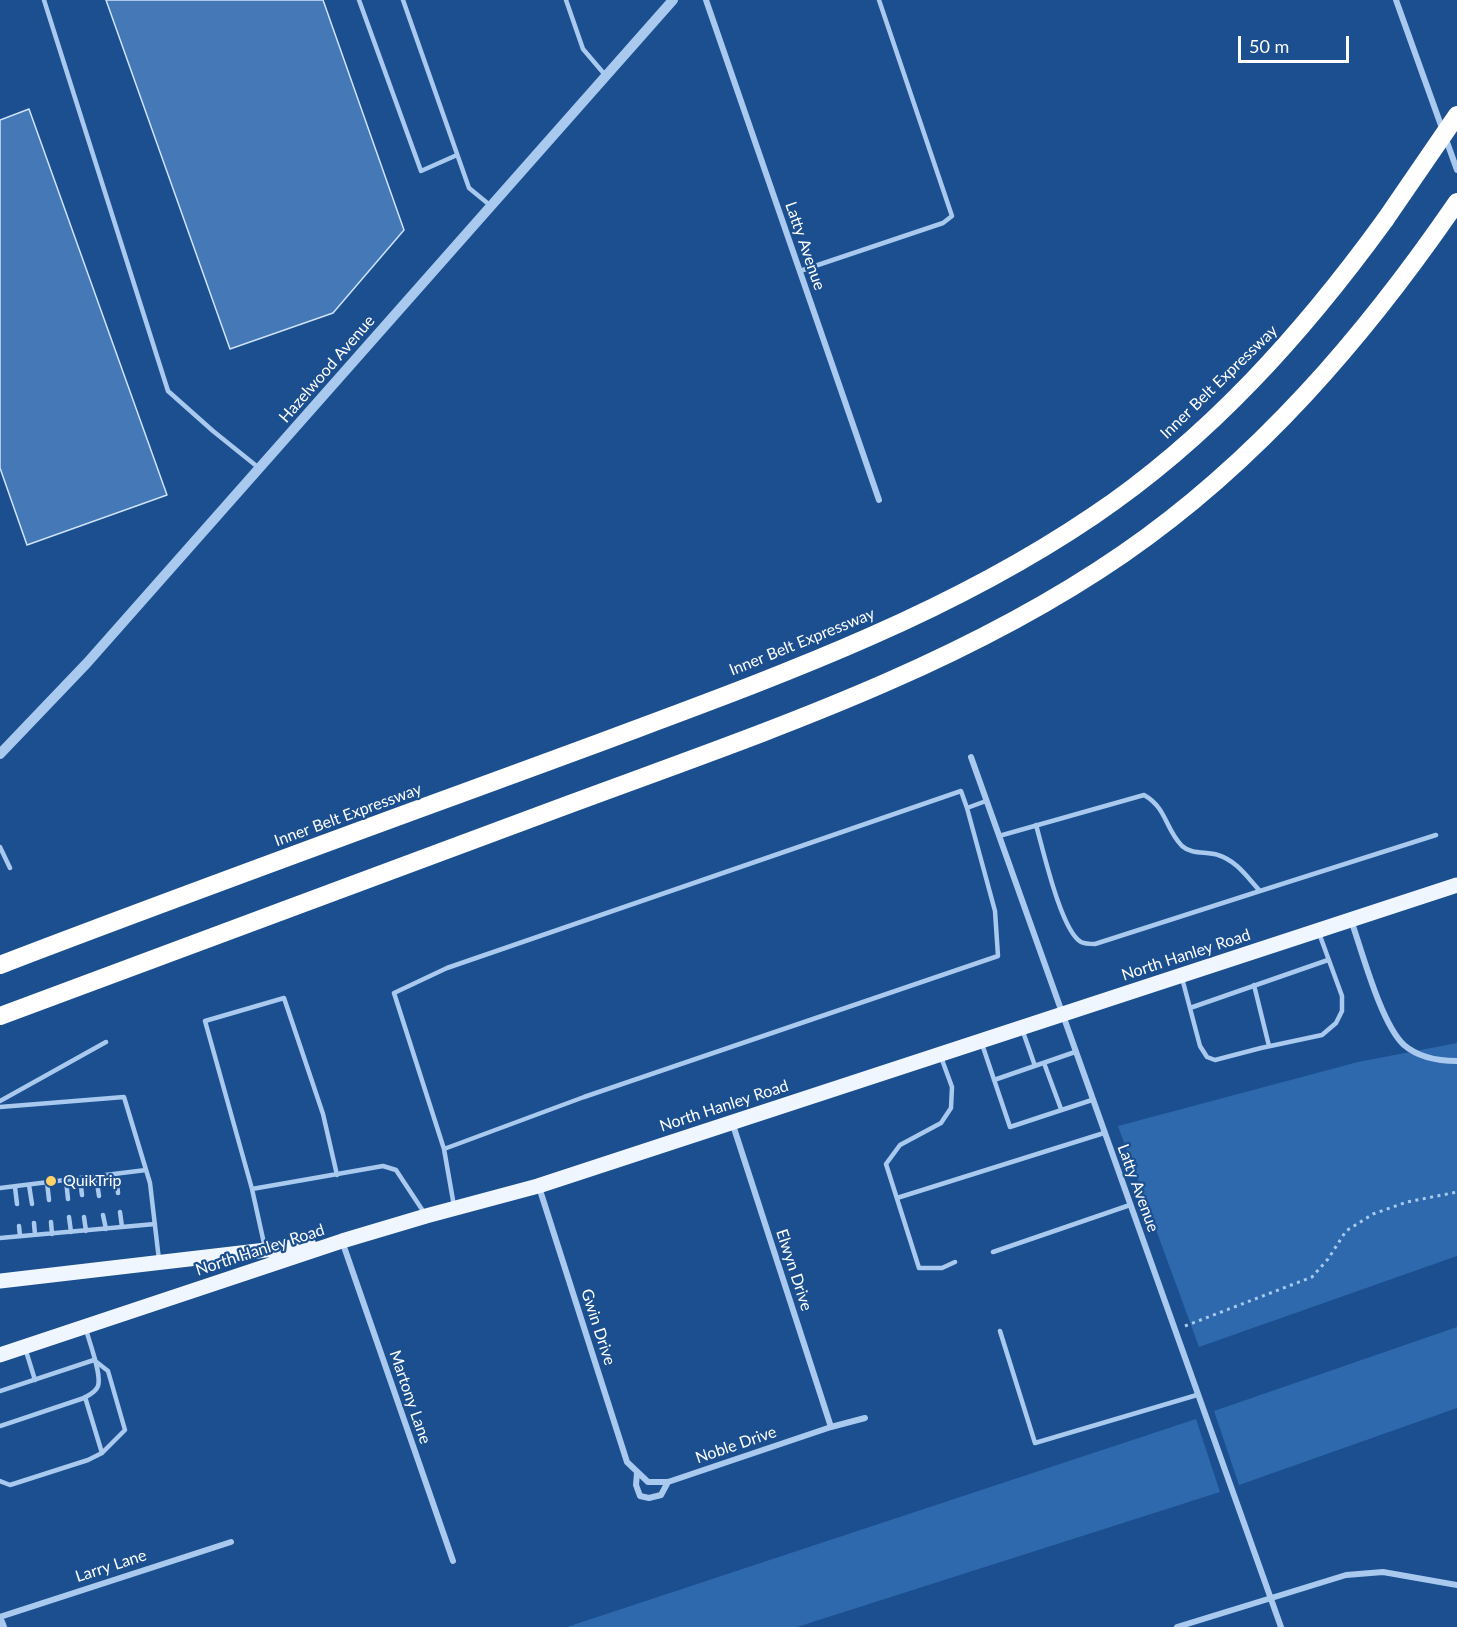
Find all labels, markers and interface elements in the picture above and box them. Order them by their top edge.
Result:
scale bar [1241,24,1352,62]
text: 50 m [1249,35,1289,57]
street label: Latty Avenue [781,199,829,293]
street label: Hazelwood Avenue [275,311,379,427]
street label: Inner Belt Expressway [1156,321,1282,443]
street label: Inner Belt Expressway [726,604,878,680]
street label: Inner Belt Expressway [272,779,424,851]
street label: North Hanley Road [1119,925,1253,985]
street label: North Hanley Road [657,1076,791,1136]
street label: Latty Avenue [1113,1141,1163,1235]
place label: QuikTrip [63,1171,121,1191]
marker: QuikTrip [44,1174,58,1188]
street label: North Hanley Road [193,1220,327,1280]
street label: Elwyn Drive [772,1227,816,1313]
street label: Gwin Drive [577,1286,619,1368]
street label: Martony Lane [385,1348,435,1446]
street label: Noble Drive [693,1422,779,1468]
street label: Larry Lane [73,1545,149,1587]

